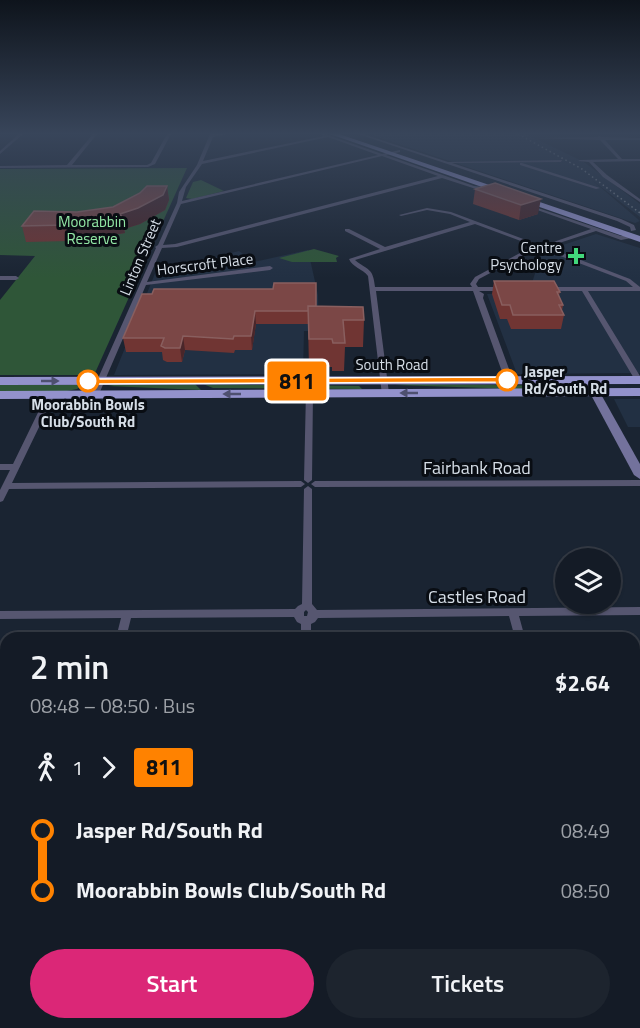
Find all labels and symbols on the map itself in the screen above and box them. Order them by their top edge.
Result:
park label: Moorabbin Reserve [58,210,126,250]
street label: Linton Street [113,214,167,299]
place label: Centre Psychology [490,236,562,276]
street label: Horscroft Place [155,247,255,281]
marker: Centre Psychology [567,247,585,265]
street label: South Road [355,353,429,376]
place label: Jasper Rd/South Rd [524,360,607,400]
line badge: 811 [262,362,332,400]
marker: Jasper Rd/South Rd [496,369,518,391]
marker: Moorabbin Bowls Club/South Rd [77,370,99,392]
one-way arrow [41,376,60,386]
one-way arrow [399,388,418,398]
one-way arrow [223,389,242,399]
place label: Moorabbin Bowls Club/South Rd [31,393,145,433]
street label: Fairbank Road [423,454,531,481]
street label: Castles Road [428,583,526,610]

